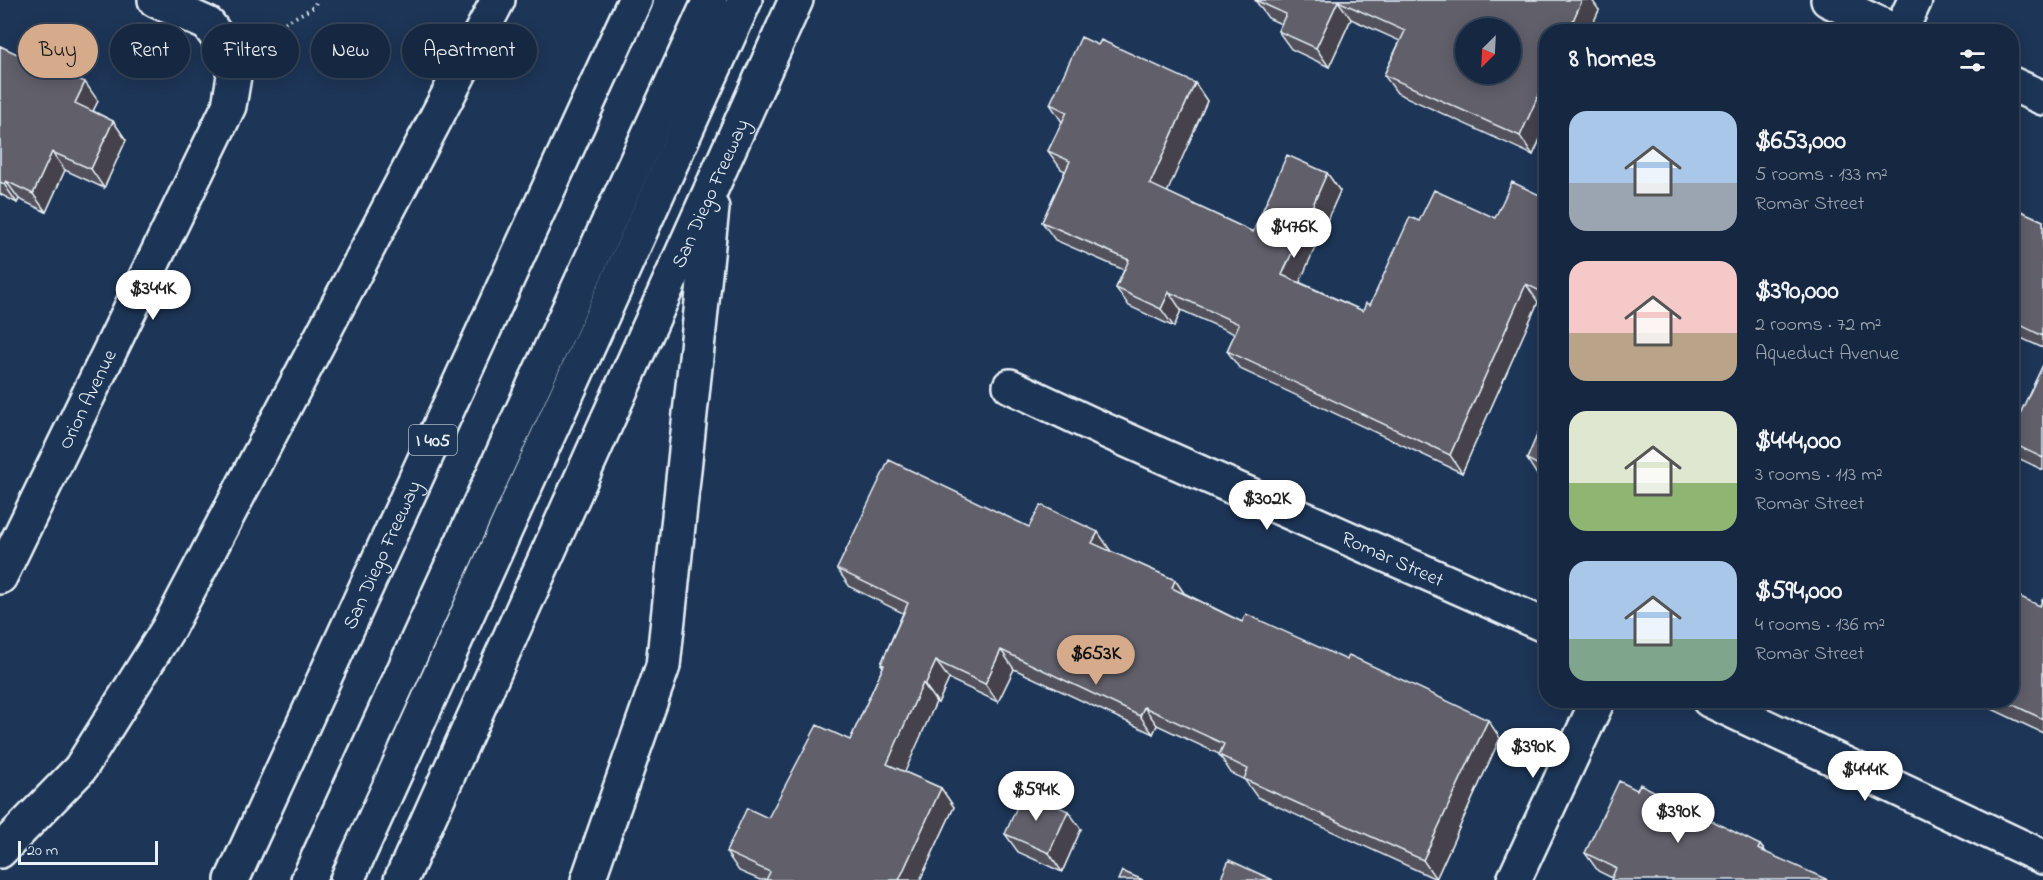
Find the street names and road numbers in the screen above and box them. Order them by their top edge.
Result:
street label: San Diego Freeway [665,115,758,273]
street label: Orion Avenue [52,345,126,455]
road number: I 405 [409,425,457,455]
street label: San Diego Freeway [337,476,430,635]
street label: Romar Street [1336,525,1448,596]

